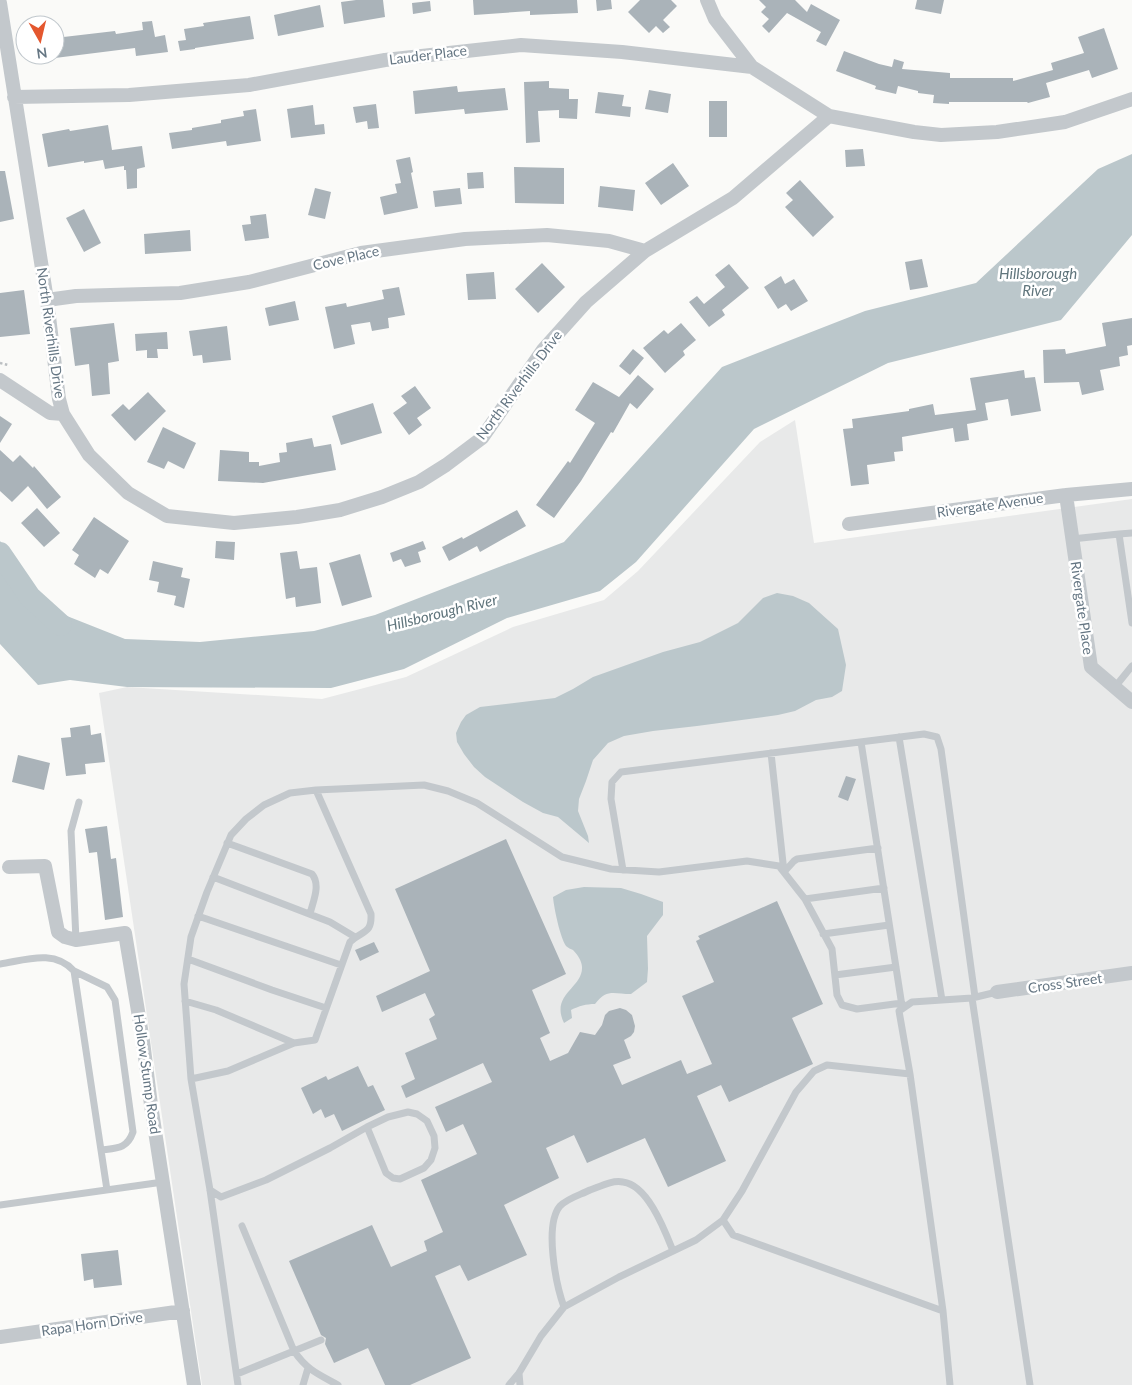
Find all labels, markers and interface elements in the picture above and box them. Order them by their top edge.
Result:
north arrow [15,15,65,65]
street label: Lauder Place [388,41,468,68]
text: N [35,44,48,63]
street label: Cove Place [311,242,381,273]
water label: Hillsborough River [999,264,1077,299]
street label: North Riverhills Drive [34,266,69,400]
street label: North Riverhills Drive [472,327,565,443]
street label: Rivergate Avenue [936,489,1044,520]
street label: Rivergate Place [1068,560,1097,656]
water label: Hillsborough River [385,589,500,634]
street label: Cross Street [1027,969,1103,996]
street label: Hollow Stump Road [131,1013,164,1135]
street label: Rapa Horn Drive [40,1308,144,1339]

